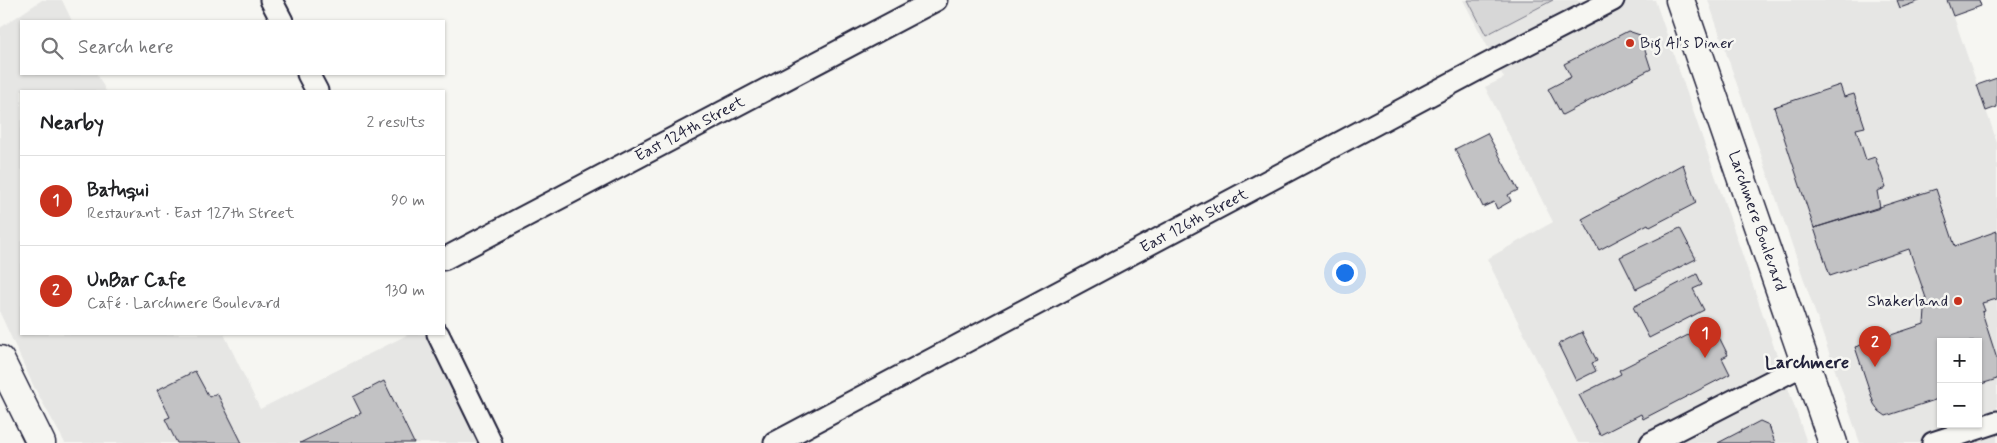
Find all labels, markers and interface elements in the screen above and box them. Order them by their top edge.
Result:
search box [20,20,445,75]
place label: Big Al's Diner [1640,33,1734,55]
icon: search [38,34,66,62]
text: Search here [78,35,174,60]
marker: Big Al's Diner [1624,37,1636,49]
street label: East 124th Street [632,91,749,167]
text: Nearby [40,109,104,137]
text: 2 results [367,112,425,133]
street label: Larchmere Boulevard [1723,148,1791,294]
text: Batuqui [87,178,149,203]
street label: East 126th Street [1136,183,1252,258]
text: 1 [52,190,60,211]
text: 90 m [391,190,425,211]
text: Restaurant · East 127th Street [87,203,294,224]
your location [1332,260,1358,286]
text: UnBar Cafe [87,268,186,293]
text: 2 [52,280,60,301]
text: 130 m [384,280,425,301]
place label: Shakerland [1867,291,1948,312]
text: Café · Larchmere Boulevard [87,293,280,314]
marker: Shakerland [1952,295,1964,307]
pin: 1 [1689,317,1721,358]
pin: 2 [1859,326,1891,367]
map controls [1937,338,1982,428]
button: + [1937,338,1982,383]
district label: Larchmere [1765,351,1849,375]
button: − [1937,383,1982,428]

